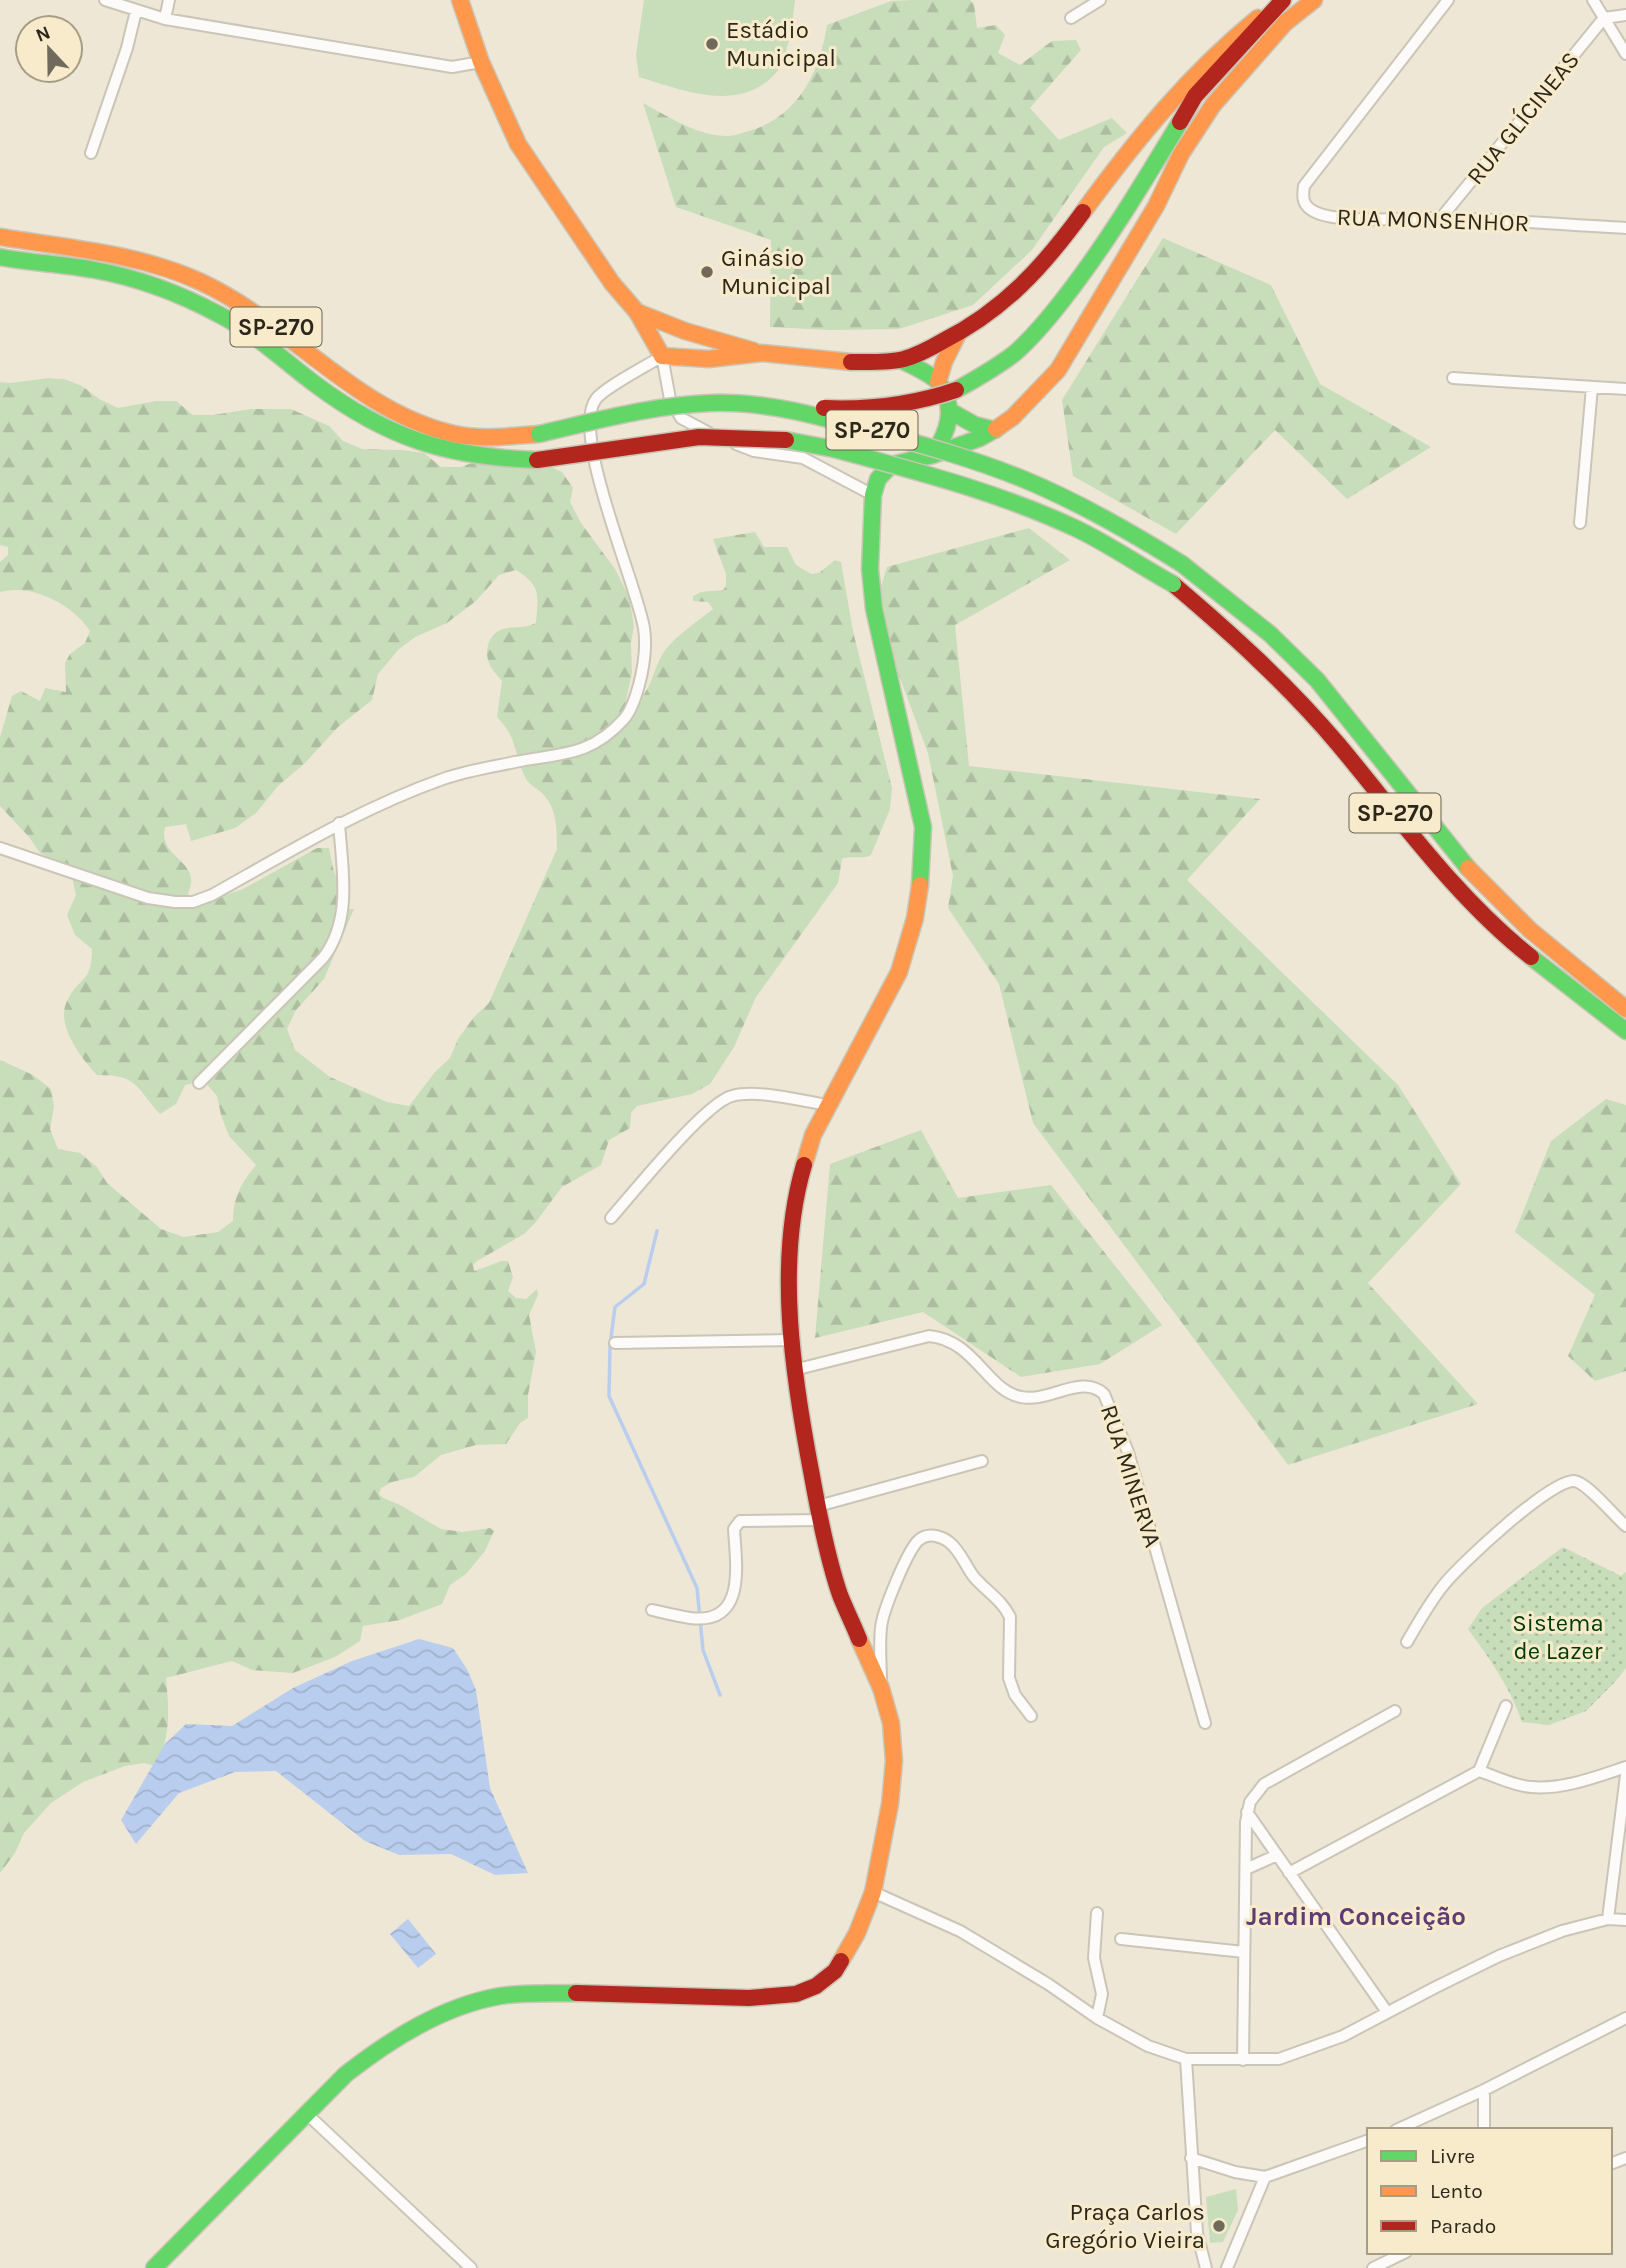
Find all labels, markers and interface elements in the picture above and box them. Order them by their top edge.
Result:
north arrow [14,14,84,84]
place label: Estádio Municipal [726,16,836,72]
text: N [33,21,53,47]
marker: Estádio Municipal [704,36,720,52]
street label: RUA GLÍCINEAS [1460,45,1585,190]
street label: RUA MONSENHOR [1336,203,1530,237]
place label: Ginásio Municipal [721,244,831,300]
marker: Ginásio Municipal [699,264,715,280]
road number: SP-270 [230,308,322,346]
road number: SP-270 [826,410,917,450]
road number: SP-270 [1350,793,1440,832]
street label: RUA MINERVA [1095,1401,1167,1551]
park label: Sistema de Lazer [1512,1609,1604,1665]
district label: Jardim Conceição [1246,1901,1466,1932]
legend [1367,2128,1612,2254]
text: Livre [1430,2144,1475,2168]
text: Lento [1430,2179,1483,2203]
place label: Praça Carlos Gregório Vieira [1045,2198,1205,2254]
text: Parado [1430,2214,1496,2238]
marker: Praça Carlos Gregório Vieira [1211,2218,1227,2234]

